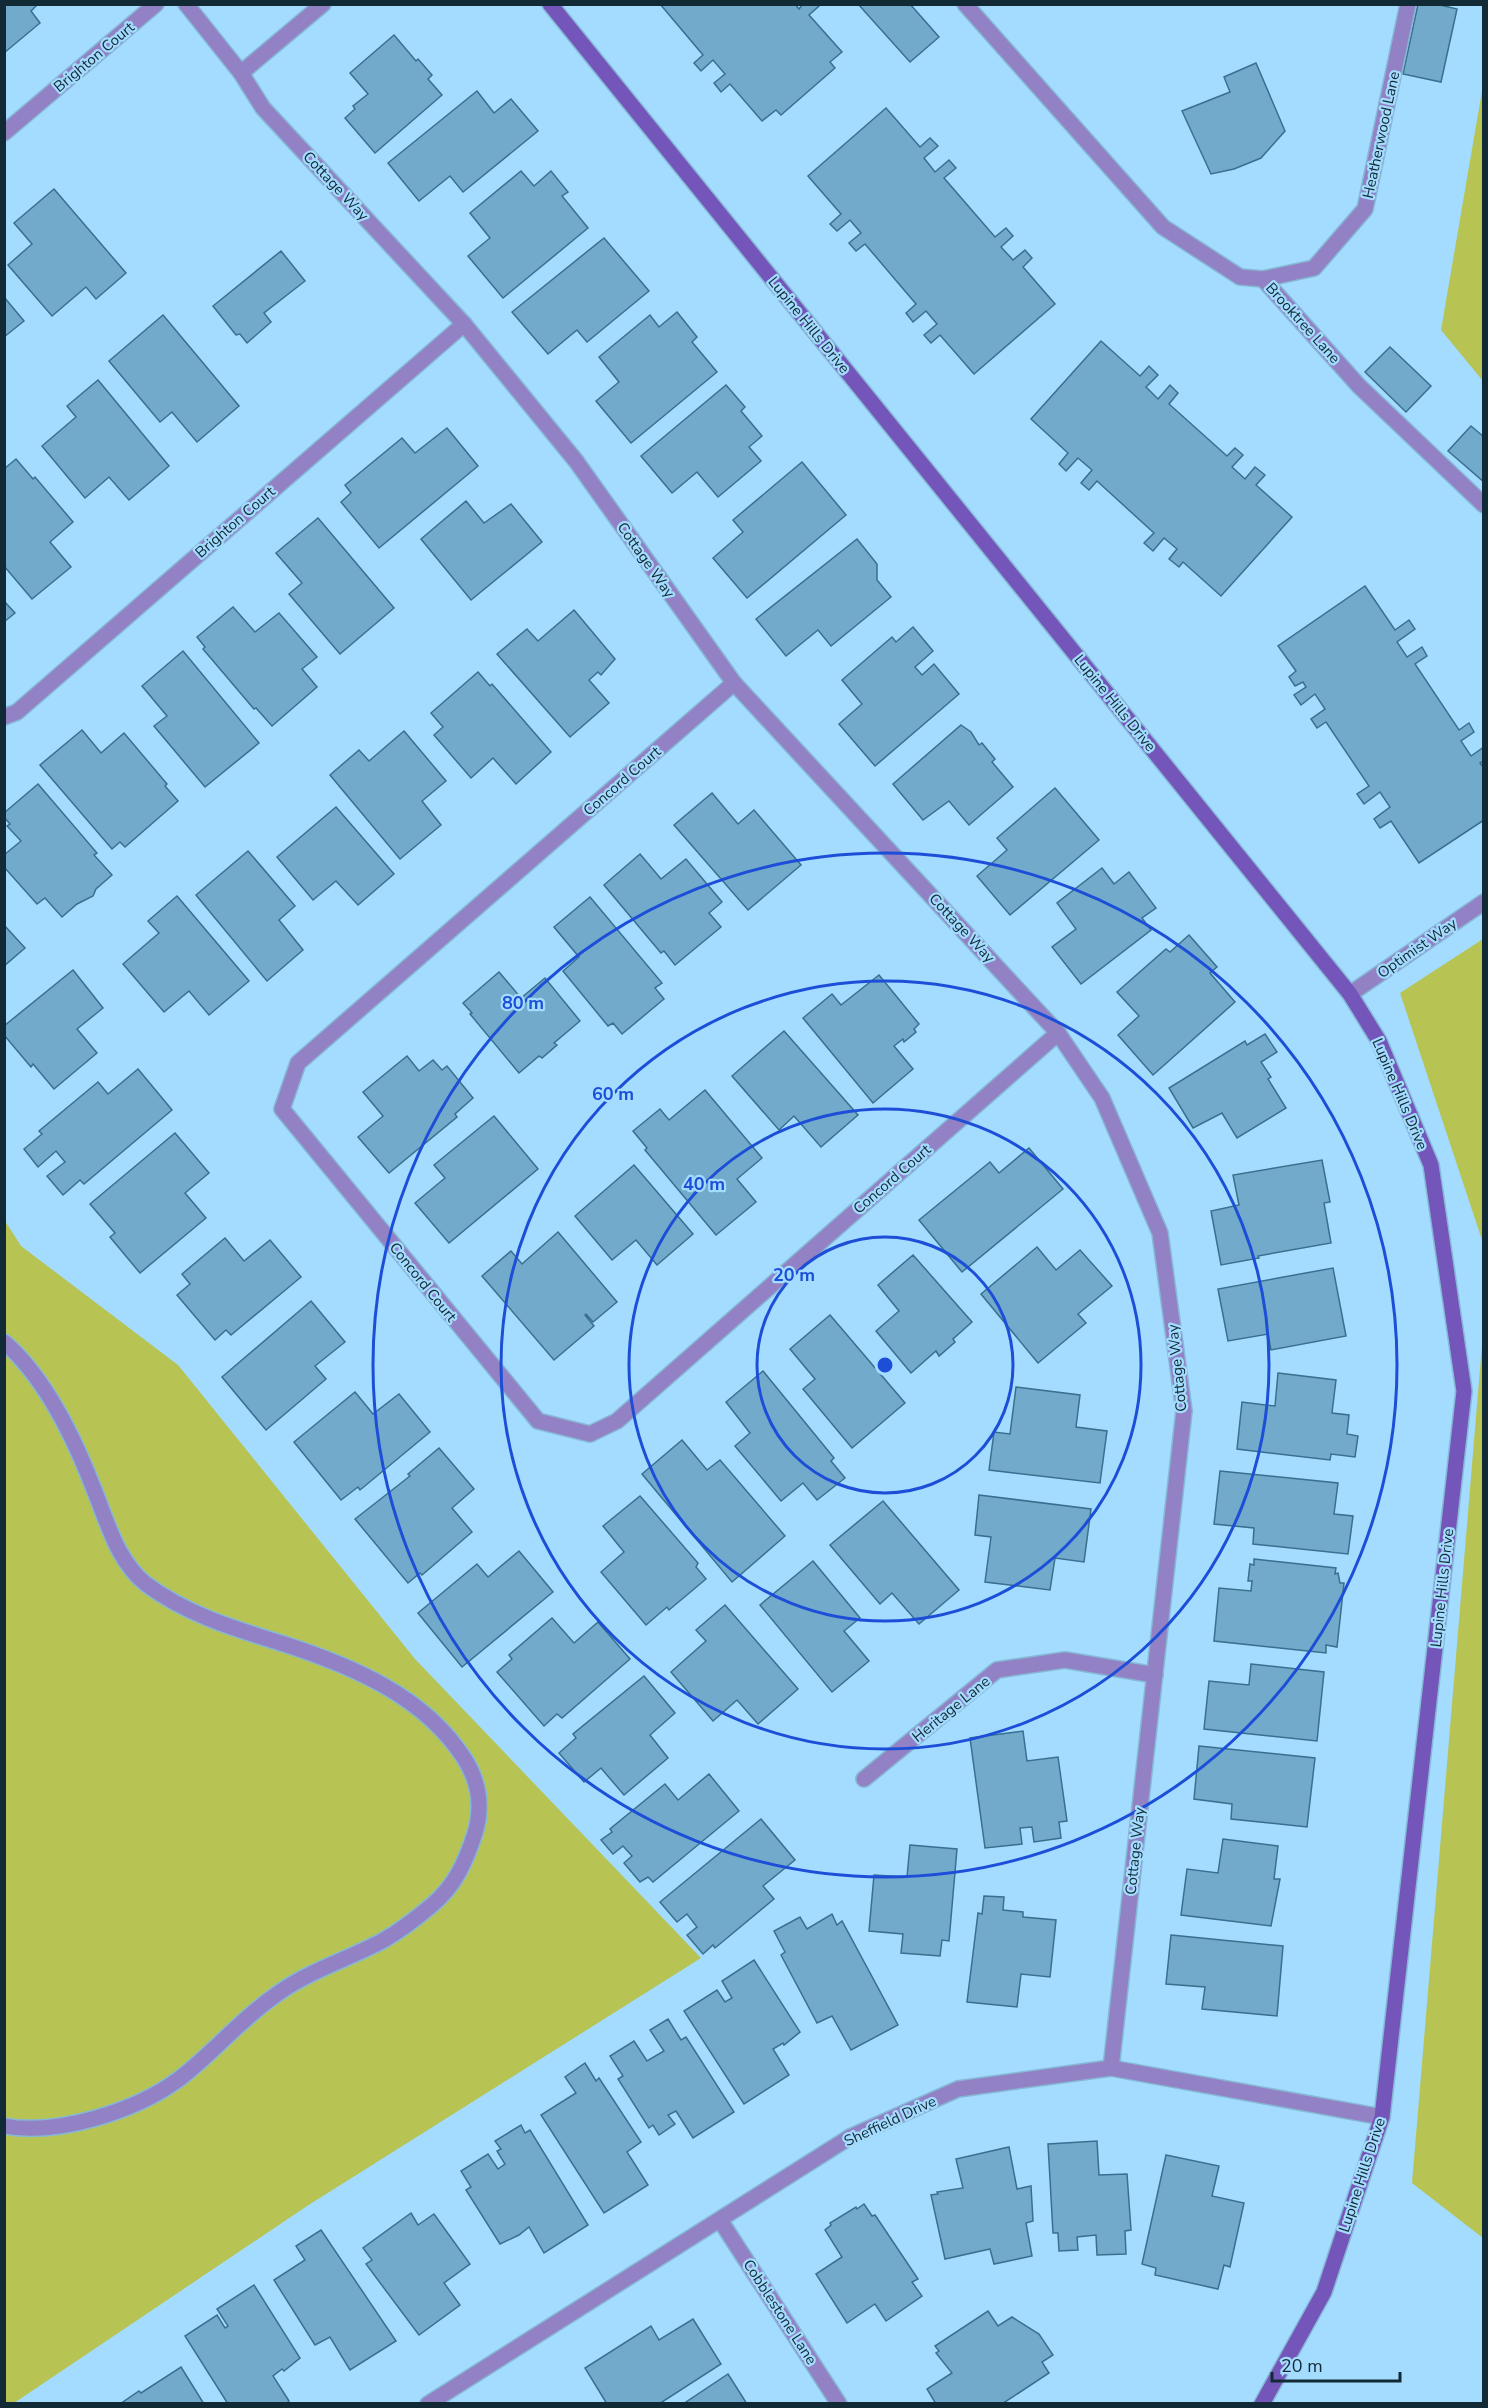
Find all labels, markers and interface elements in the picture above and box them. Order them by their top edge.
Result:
street label: Brighton Court [49,17,139,97]
street label: Heatherwood Lane [1358,70,1404,200]
street label: Cottage Way [299,147,374,225]
street label: Lupine Hills Drive [764,272,854,378]
street label: Brooktree Lane [1261,278,1345,368]
street label: Brighton Court [191,481,280,562]
street label: Cottage Way [613,518,680,602]
street label: Lupine Hills Drive [1070,650,1160,756]
street label: Concord Court [579,741,666,820]
street label: Cottage Way [925,889,1000,967]
street label: Optimist Way [1373,913,1461,983]
text: 80 m [502,991,544,1015]
street label: Lupine Hills Drive [1367,1035,1433,1153]
text: 60 m [592,1082,634,1106]
street label: Concord Court [849,1139,936,1218]
text: 40 m [683,1172,725,1196]
street label: Concord Court [385,1238,462,1326]
text: 20 m [773,1263,815,1287]
street label: Cottage Way [1162,1323,1192,1413]
centre of rings [875,1355,895,1375]
street label: Lupine Hills Drive [1426,1528,1458,1648]
street label: Heritage Lane [908,1671,994,1747]
street label: Cottage Way [1120,1806,1150,1896]
street label: Sheffield Drive [841,2091,939,2151]
street label: Lupine Hills Drive [1334,2115,1390,2235]
street label: Cobblestone Lane [739,2256,821,2368]
scale bar [1272,2345,1400,2383]
text: 20 m [1281,2354,1323,2378]

